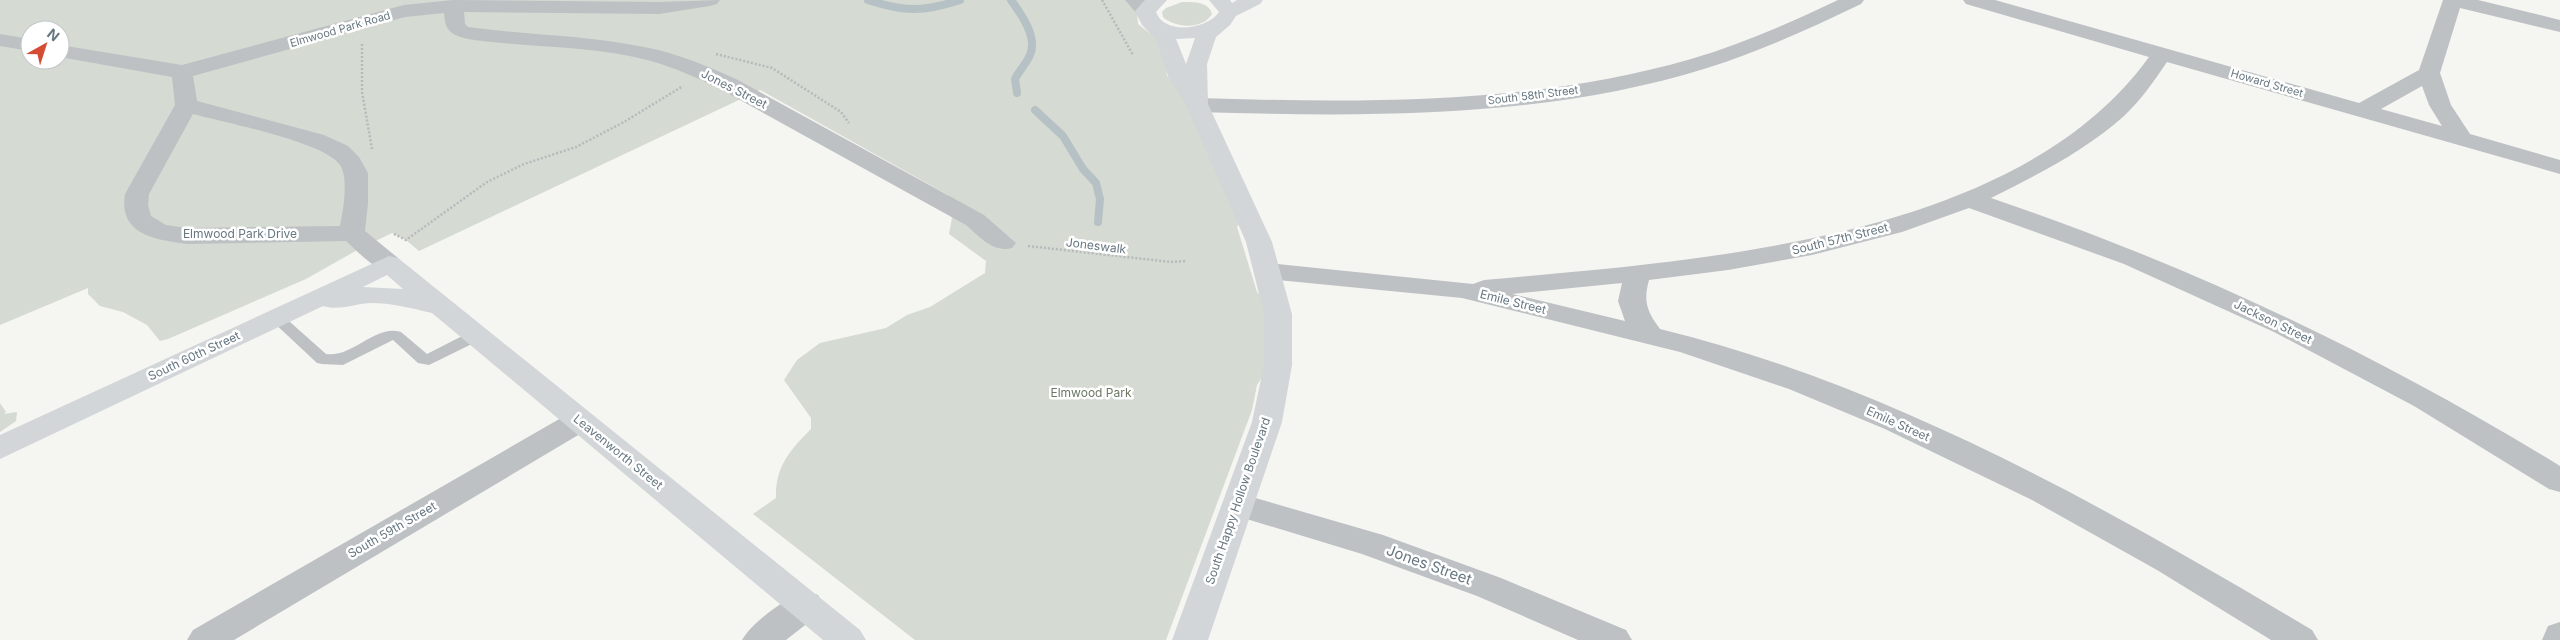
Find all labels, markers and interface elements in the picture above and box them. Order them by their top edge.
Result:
street label: Elmwood Park Road [288,8,392,50]
north arrow [20,20,70,70]
text: N [44,25,63,44]
street label: Jones Street [699,66,770,112]
street label: Howard Street [2229,66,2305,100]
street label: South 58th Street [1487,82,1579,107]
street label: South 57th Street [1790,219,1890,258]
street label: Elmwood Park Drive [183,226,297,241]
street label: Joneswalk [1065,234,1127,257]
street label: Emile Street [1478,286,1548,317]
street label: Jackson Street [2232,296,2315,347]
street label: South 60th Street [145,328,242,383]
park label: Elmwood Park [1050,385,1132,400]
street label: Emile Street [1864,403,1932,444]
street label: Leavenworth Street [571,411,666,492]
street label: South Happy Hollow Boulevard [1202,415,1273,586]
street label: South 59th Street [345,498,439,561]
street label: Jones Street [1384,540,1475,589]

